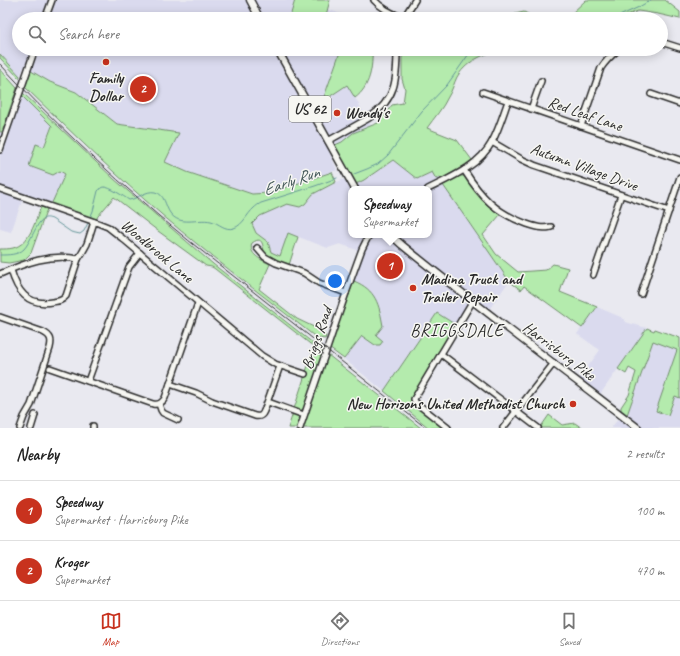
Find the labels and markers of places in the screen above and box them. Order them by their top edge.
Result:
marker: Family Dollar [101,57,111,67]
place label: Family Dollar [89,68,125,106]
pin: 2 [130,74,156,104]
place label: Wendy's [345,103,390,123]
marker: Wendy's [332,108,342,118]
pin: 1 [377,251,403,281]
place label: Madina Truck and Trailer Repair [421,269,524,307]
marker: Madina Truck and Trailer Repair [408,283,418,293]
place label: New Horizons United Methodist Church [347,394,566,414]
marker: New Horizons United Methodist Church [568,399,578,409]

